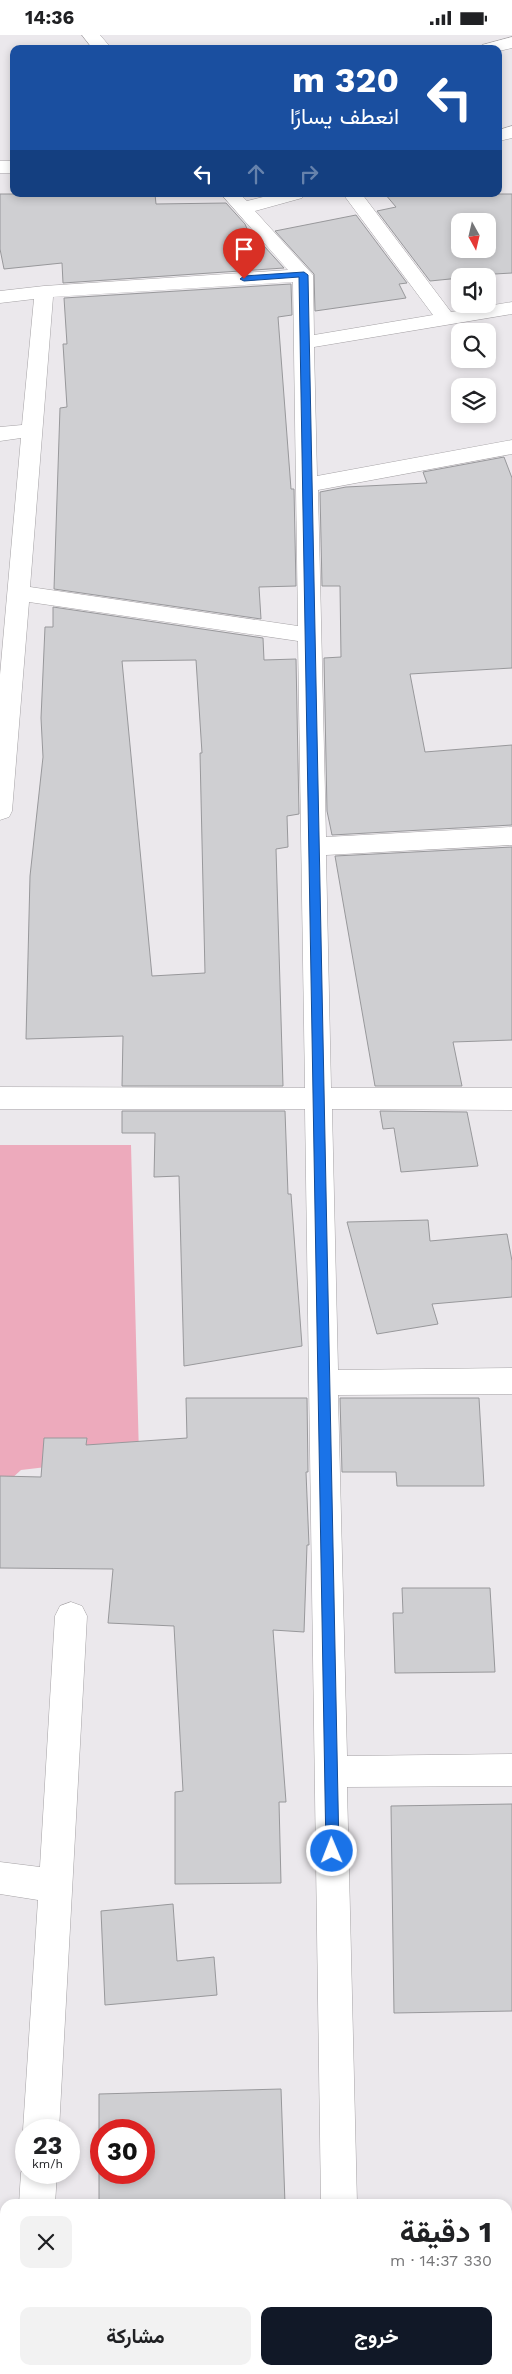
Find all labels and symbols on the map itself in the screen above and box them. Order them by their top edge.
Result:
north arrow [451,213,496,257]
pin [223,228,265,279]
position arrow [305,1824,357,1876]
speed limit sign: 30 [90,2119,155,2184]

